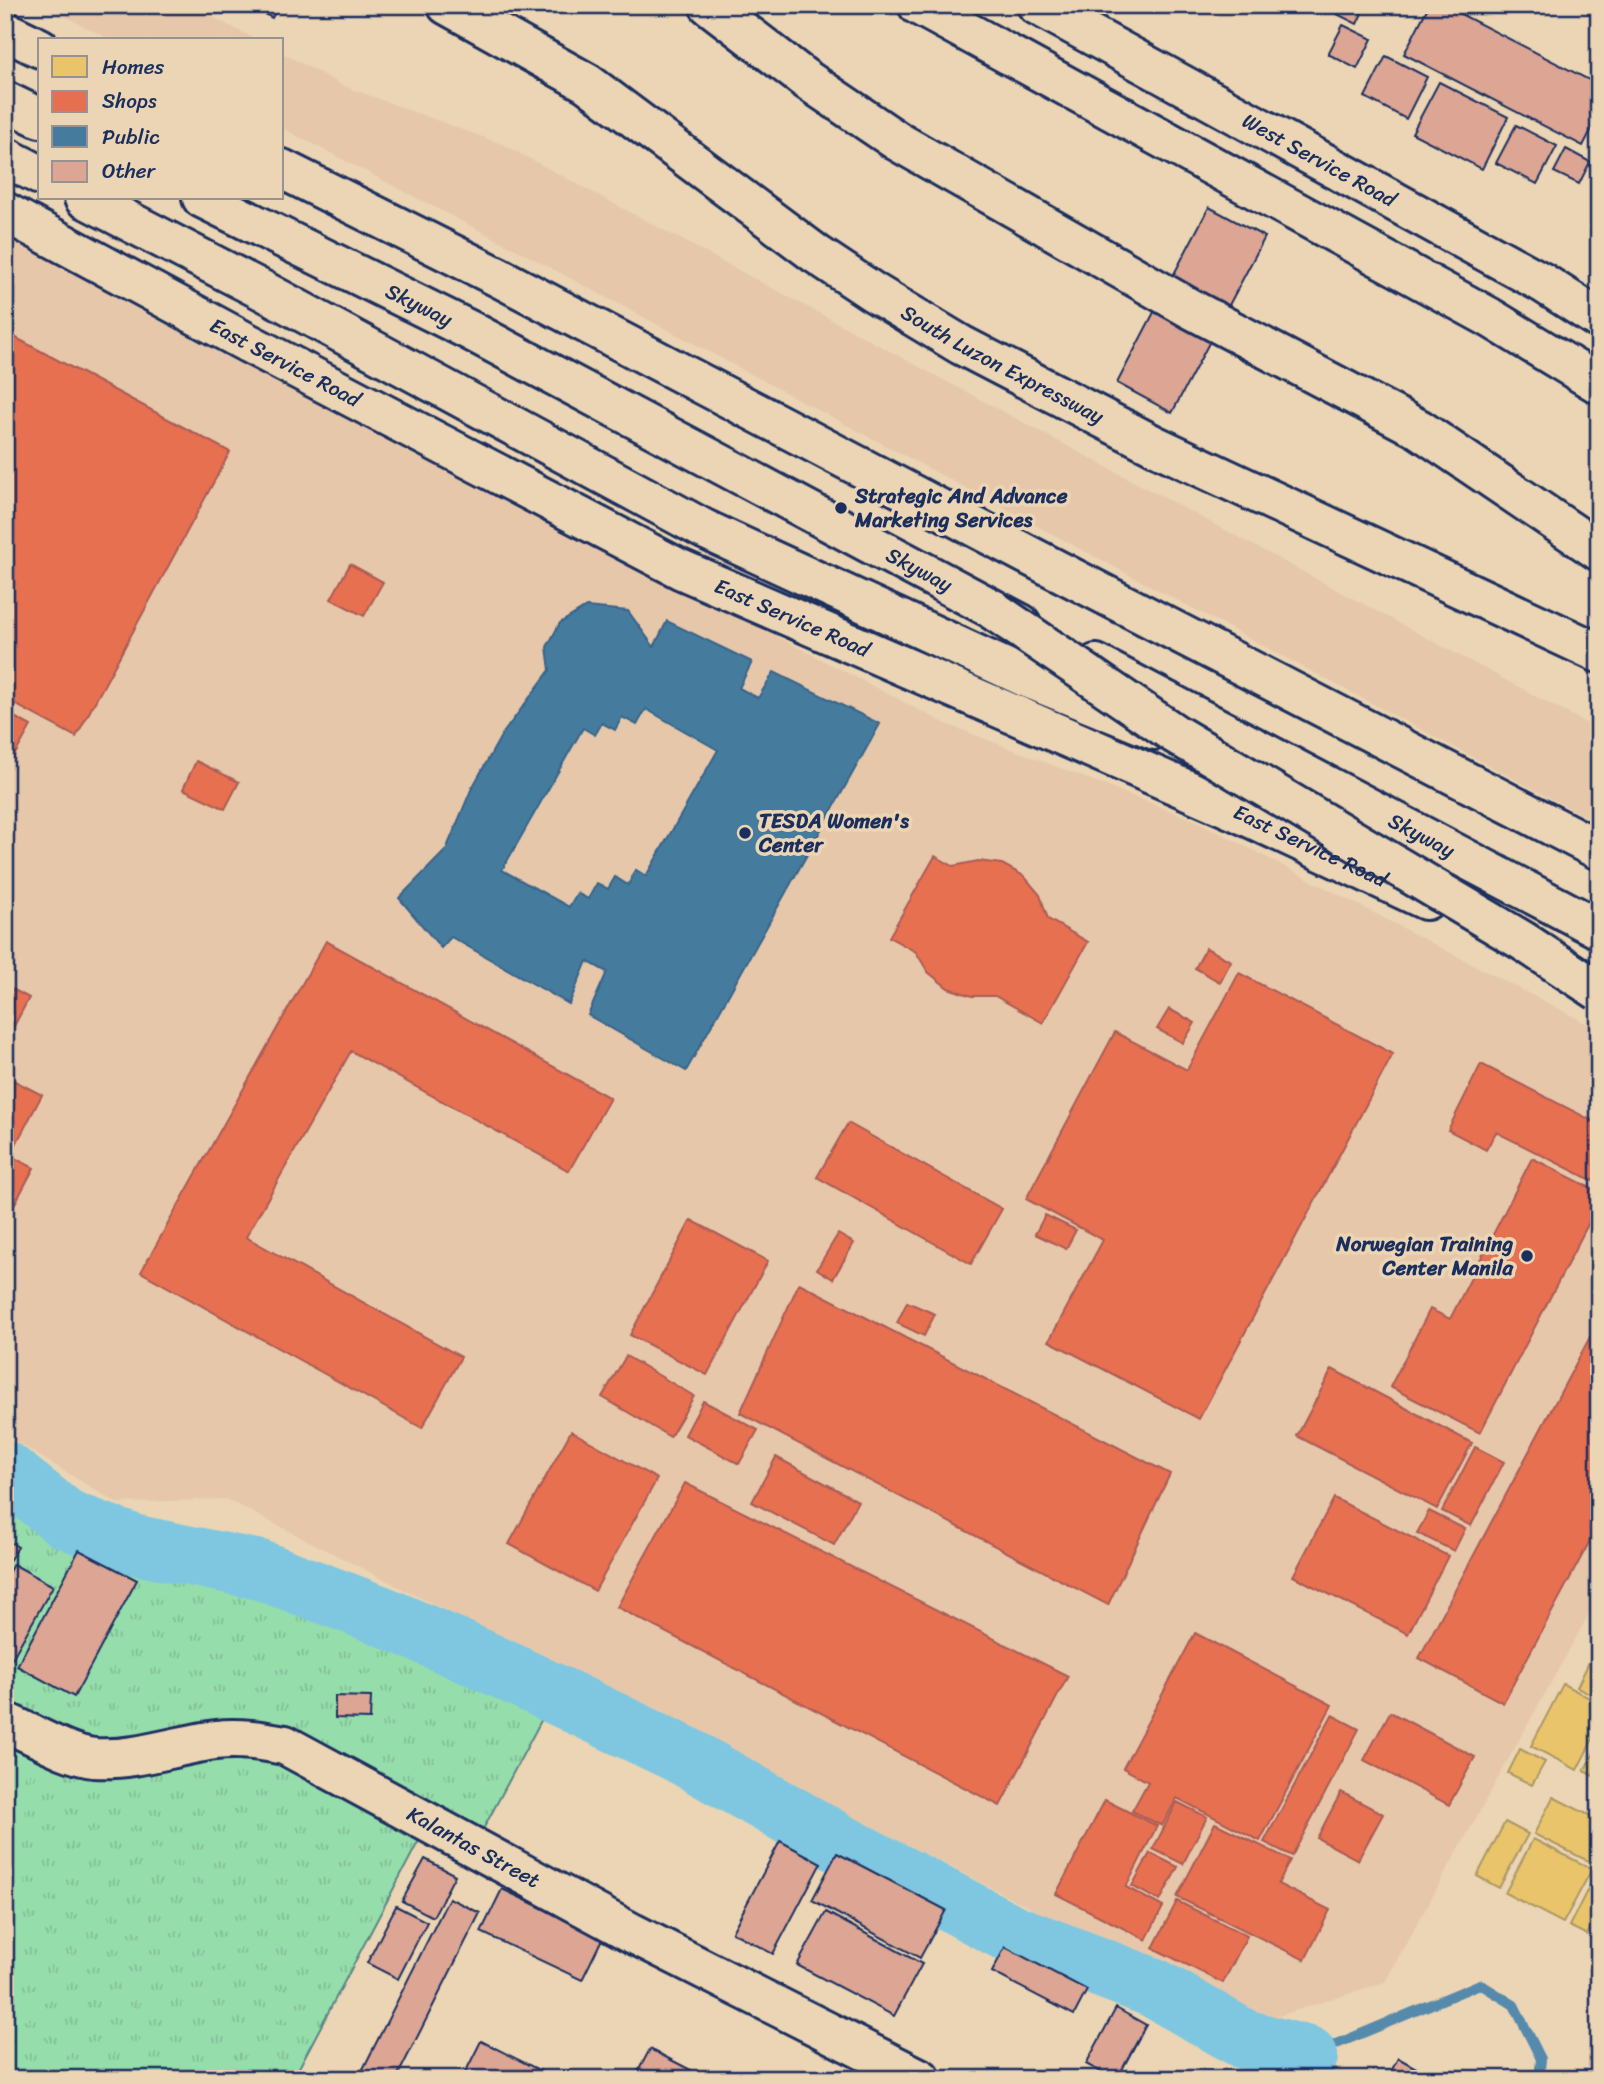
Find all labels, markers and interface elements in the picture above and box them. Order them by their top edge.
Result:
legend [38,38,284,200]
text: Homes [102,48,164,86]
text: Shops [102,82,157,120]
street label: West Service Road [1235,102,1405,219]
text: Public [102,118,160,156]
text: Other [102,152,157,190]
street label: Skyway [379,272,459,338]
street label: South Luzon Expressway [893,294,1111,435]
street label: East Service Road [203,307,369,419]
place label: Strategic And Advance Marketing Services [854,477,1068,539]
marker: Strategic And Advance Marketing Services [833,500,849,516]
street label: Skyway [879,536,960,603]
street label: East Service Road [708,567,878,669]
street label: East Service Road [1227,793,1395,899]
place label: TESDA Women's Center [758,802,909,864]
street label: Skyway [1381,802,1462,869]
marker: TESDA Women's Center [737,825,753,841]
place label: Norwegian Training Center Manila [1335,1225,1514,1287]
marker: Norwegian Training Center Manila [1519,1248,1535,1264]
street label: Kalantas Street [400,1795,547,1899]

